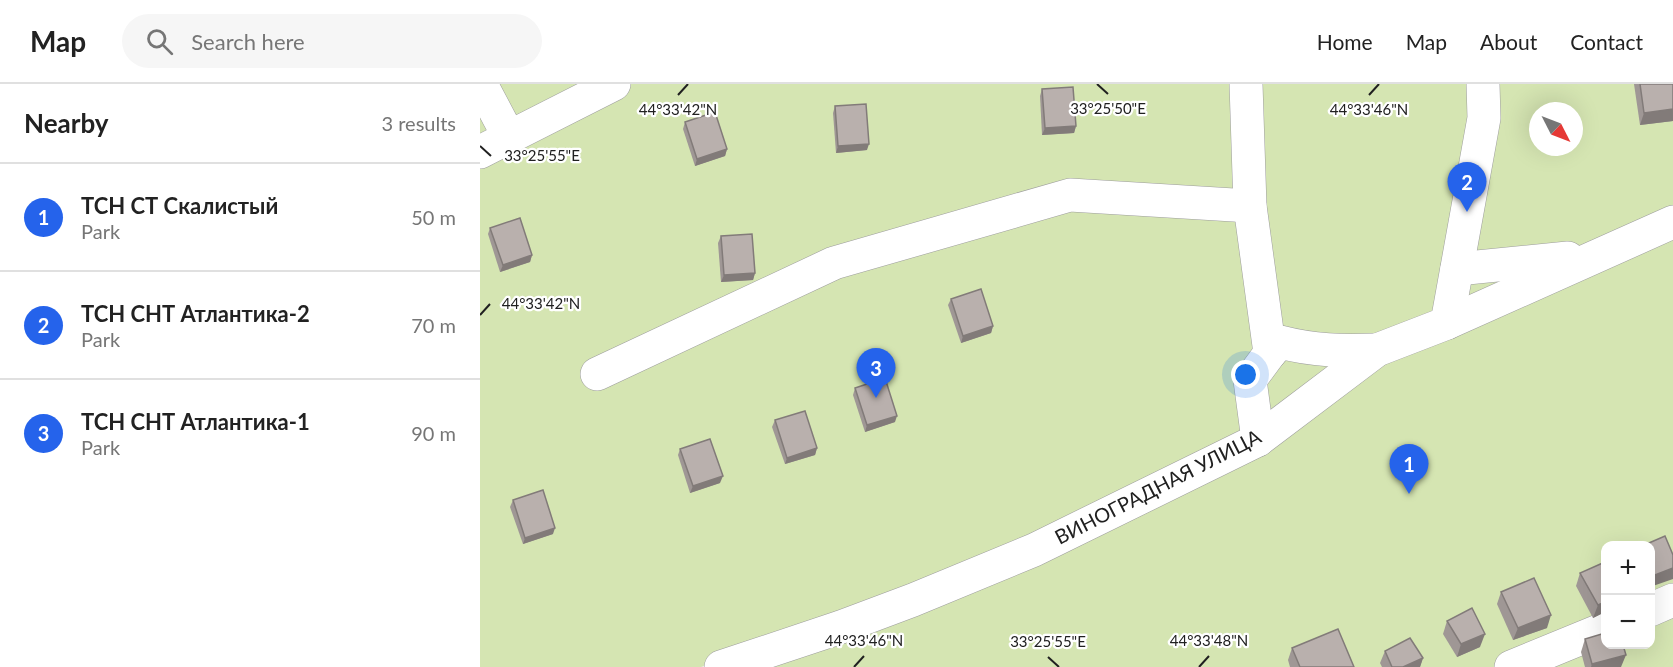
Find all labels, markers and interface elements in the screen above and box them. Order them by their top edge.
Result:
search box [122,14,542,68]
text: Map [30,24,86,58]
icon: search [143,25,176,58]
text: Search here [191,28,305,55]
text: Home [1317,29,1373,54]
text: Map [1406,29,1447,54]
text: About [1480,29,1537,54]
text: Contact [1570,29,1643,54]
text: 33°25'50"E [1070,99,1146,117]
text: 44°33'42"N [639,100,717,118]
text: 44°33'46"N [1330,100,1408,118]
north arrow [1529,102,1583,156]
text: Nearby [24,107,109,139]
text: 3 results [381,111,456,135]
text: 33°25'55"E [504,146,580,164]
pin: 2 [1448,162,1486,212]
text: ТСН СТ Скалистый [81,192,278,219]
text: 1 [38,205,49,229]
text: 50 m [411,205,456,229]
text: Park [81,219,120,243]
text: 44°33'42"N [502,294,580,312]
text: ТСН СНТ Атлантика-2 [81,300,310,327]
text: 2 [38,313,49,337]
text: 70 m [411,313,456,337]
text: Park [81,327,120,351]
pin: 3 [856,348,896,398]
your location [1231,360,1260,389]
text: ТСН СНТ Атлантика-1 [81,408,310,435]
text: 3 [38,421,49,445]
text: 90 m [411,421,456,445]
street label: ВИНОГРАДНАЯ УЛИЦА [1050,423,1265,549]
text: Park [81,435,120,459]
pin: 1 [1390,444,1428,494]
map controls [1601,541,1655,649]
button: + [1601,541,1655,595]
button: − [1601,595,1655,649]
text: 44°33'46"N [825,631,903,649]
text: 44°33'48"N [1170,631,1248,649]
text: 33°25'55"E [1010,632,1086,650]

